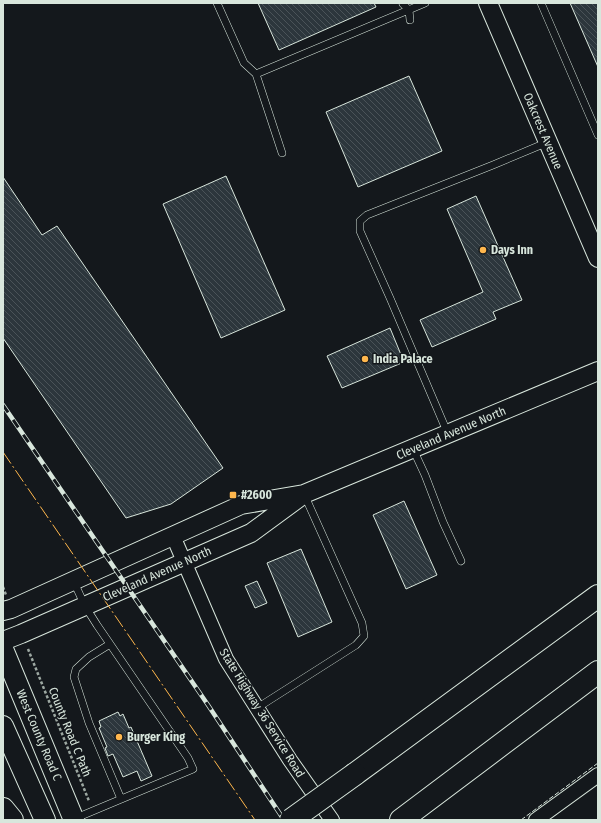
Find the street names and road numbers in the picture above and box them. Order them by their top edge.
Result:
street label: Oakcrest Avenue [521,91,565,171]
street label: Cleveland Avenue North [394,404,508,462]
street label: Cleveland Avenue North [100,544,214,604]
street label: State Highway 36 Service Road [217,646,307,780]
street label: County Road C Path [46,685,94,779]
street label: West County Road C [14,687,64,783]

